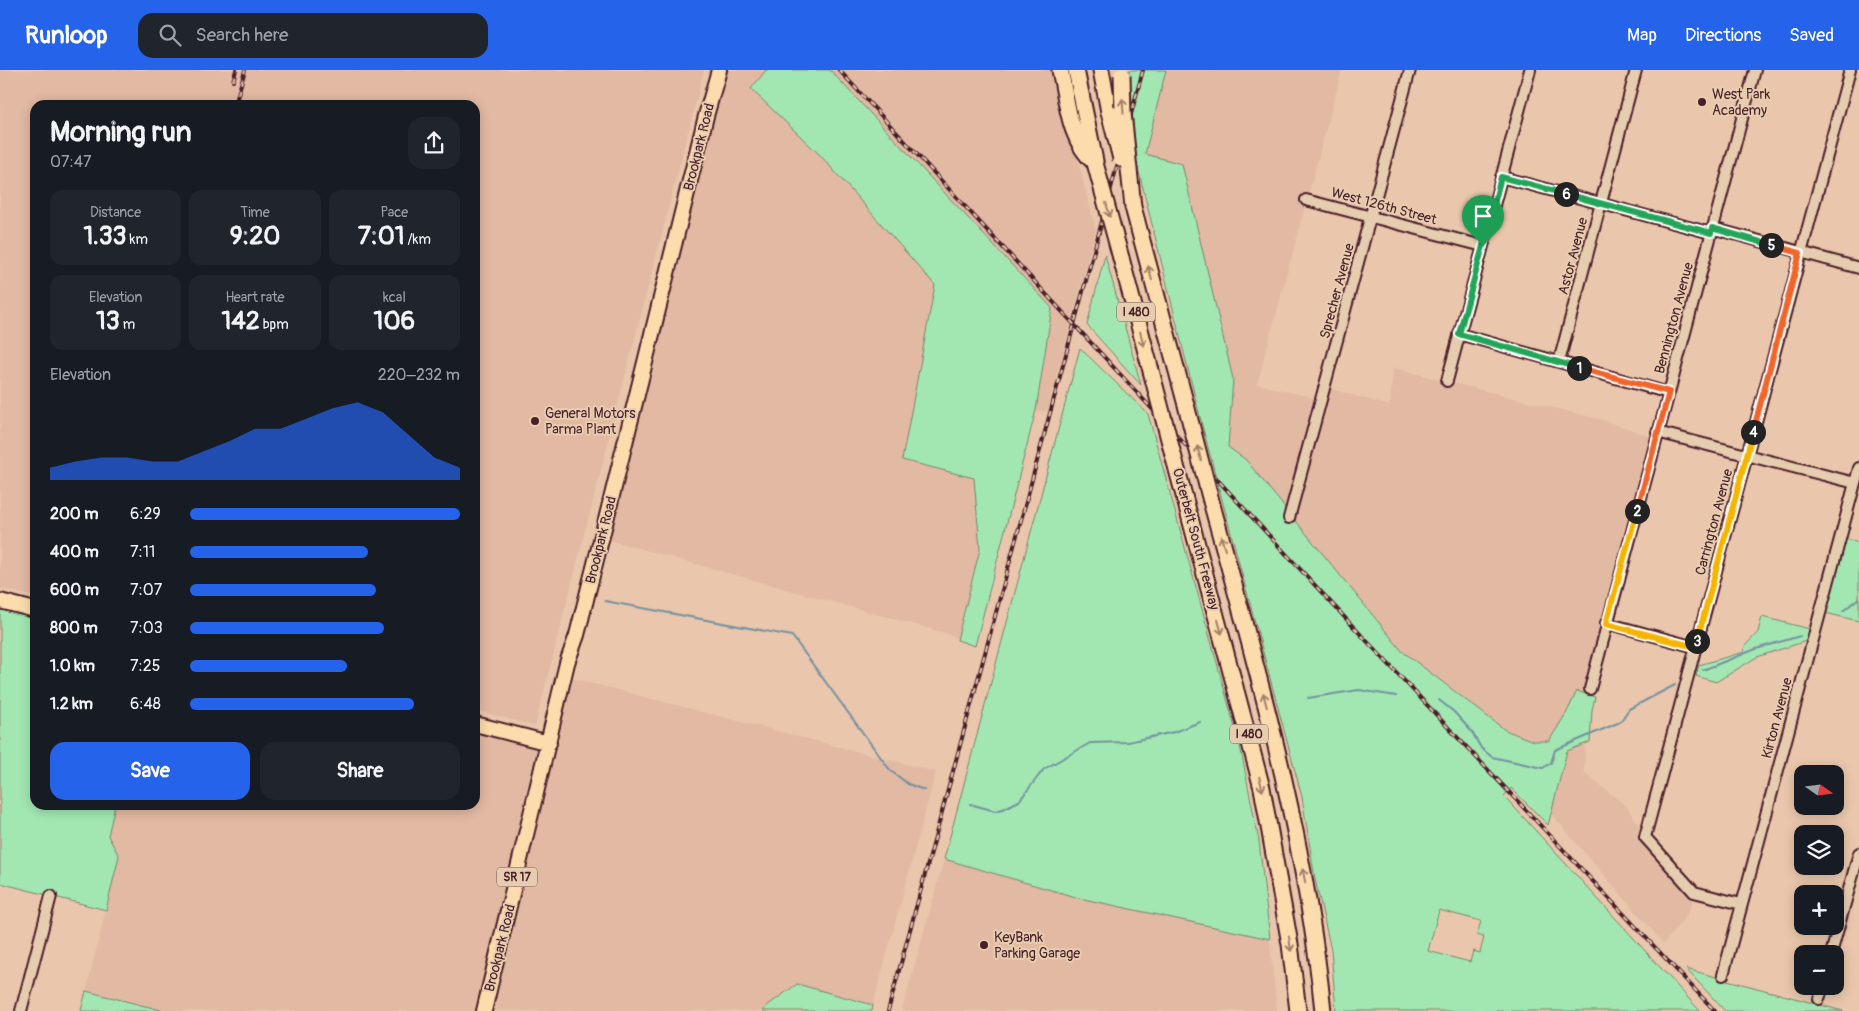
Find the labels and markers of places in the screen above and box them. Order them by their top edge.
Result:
place label: West Park Academy [1712,86,1770,119]
marker: West Park Academy [1696,96,1708,108]
pin: 6 [1554,182,1578,206]
pin [1462,195,1504,246]
pin: 5 [1758,232,1784,258]
pin: 1 [1566,356,1592,380]
place label: General Motors Parma Plant [545,405,636,438]
marker: General Motors Parma Plant [529,415,541,427]
pin: 4 [1740,420,1766,444]
pin: 2 [1624,498,1650,524]
pin: 3 [1684,628,1710,654]
place label: KeyBank Parking Garage [994,929,1080,962]
marker: KeyBank Parking Garage [978,939,990,951]

